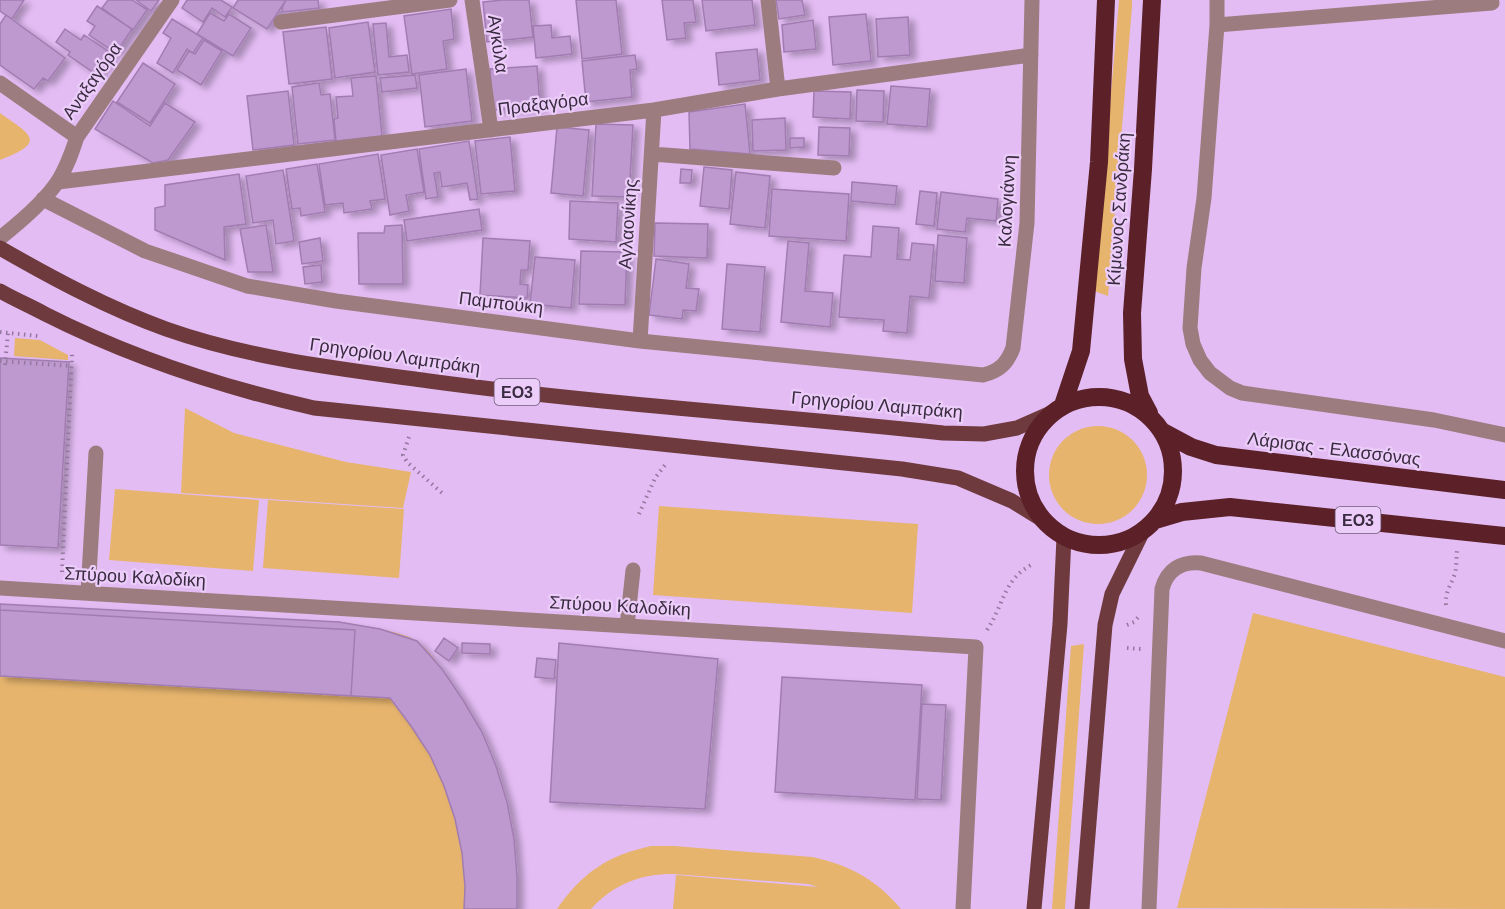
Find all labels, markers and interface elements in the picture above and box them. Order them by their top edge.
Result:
street label: Αγκύλα [484,14,512,74]
street label: Αναξαγόρα [58,39,126,123]
street label: Πραξαγόρα [496,89,590,119]
street label: Κίμωνος Σανδράκη [1104,132,1134,286]
street label: Καλογιάννη [995,154,1019,248]
street label: Αγλαονίκης [615,178,641,270]
street label: Παμπούκη [458,288,544,318]
street label: Γρηγορίου Λαμπράκη [308,334,482,378]
road number: ΕΟ3 [494,379,540,405]
street label: Γρηγορίου Λαμπράκη [790,388,964,422]
street label: Λάρισας - Ελασσόνας [1246,428,1422,470]
road number: ΕΟ3 [1336,507,1380,533]
street label: Σπύρου Καλοδίκη [64,563,206,591]
street label: Σπύρου Καλοδίκη [549,592,691,620]

